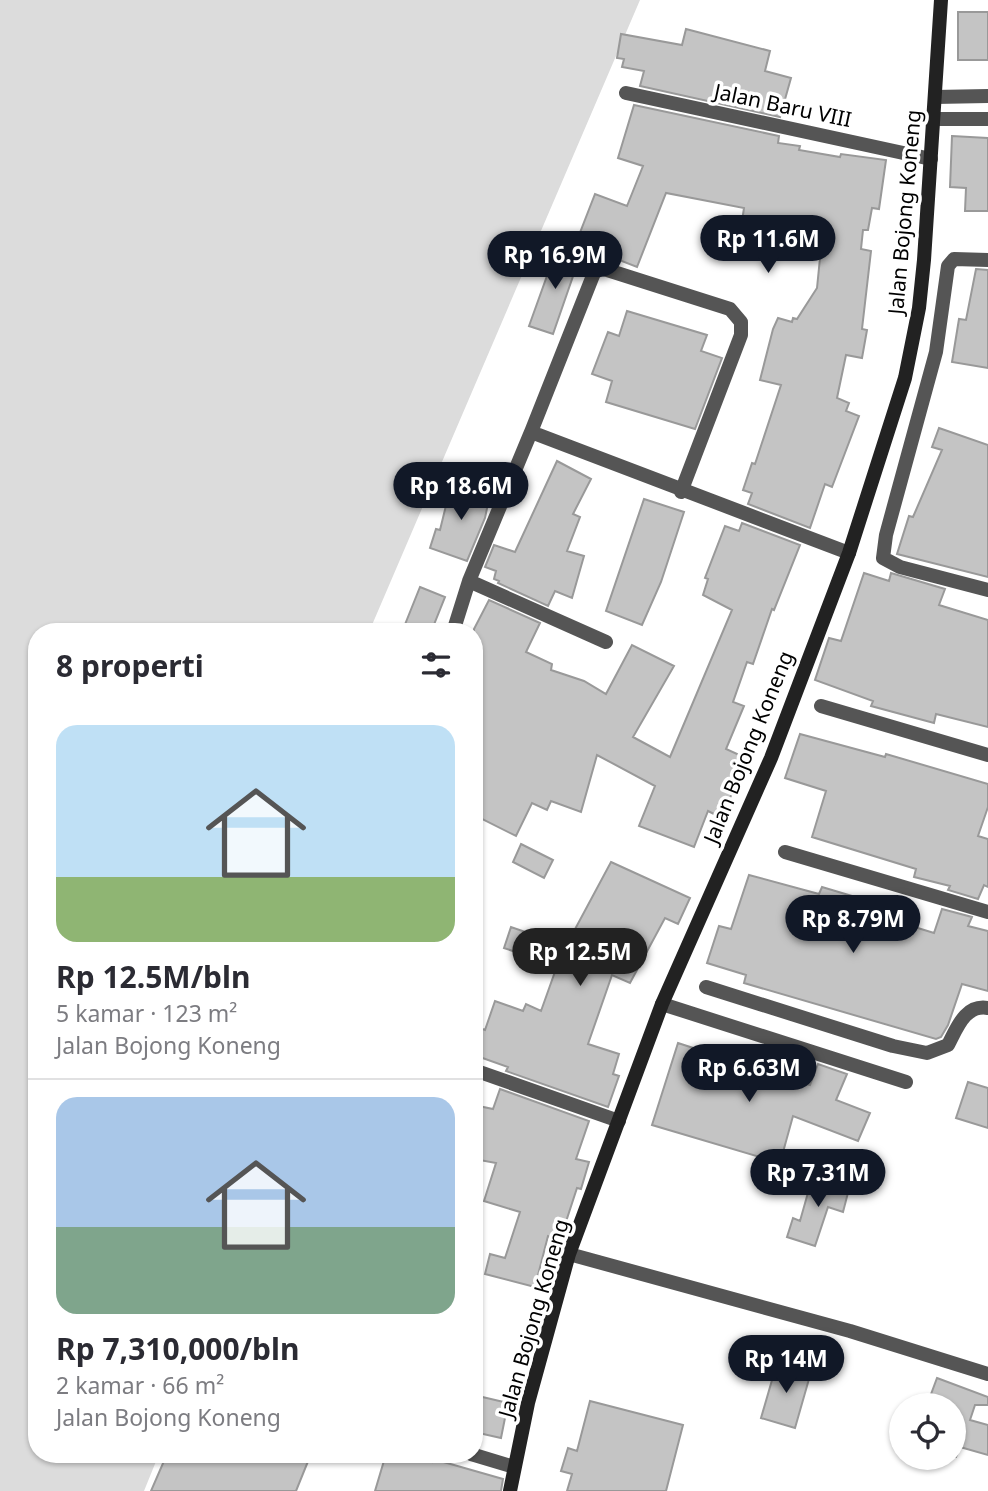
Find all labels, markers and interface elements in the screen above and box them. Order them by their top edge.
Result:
street label: Jalan Baru VIII [710,76,854,133]
street label: Jalan Bojong Koneng [881,108,927,318]
pin: Rp 11.6M [696,216,840,275]
text: Rp 11.6M [716,222,820,254]
pin: Rp 16.9M [483,232,627,291]
text: Rp 16.9M [503,238,607,270]
pin: Rp 18.6M [389,462,533,522]
text: Rp 18.6M [409,469,513,501]
text: 8 properti [56,645,204,686]
icon: filters [417,646,455,684]
street label: Jalan Bojong Koneng [696,647,799,849]
icon: home [193,770,319,896]
pin: Rp 8.79M [781,895,925,955]
text: Rp 8.79M [801,902,905,934]
pin: Rp 12.5M [508,928,652,988]
text: Rp 12.5M [528,935,632,967]
text: Rp 12.5M/bln [56,956,251,997]
text: 5 kamar · 123 m² [56,997,237,1029]
text: Jalan Bojong Koneng [56,1029,281,1061]
pin: Rp 6.63M [677,1044,821,1104]
text: Rp 6.63M [697,1051,801,1083]
icon: home [193,1142,319,1268]
pin: Rp 7.31M [746,1150,890,1209]
text: Rp 7.31M [766,1156,870,1188]
street label: Jalan Bojong Koneng [491,1215,575,1423]
text: Rp 7,310,000/bln [56,1328,300,1369]
pin: Rp 14M [729,1336,843,1395]
text: Rp 14M [744,1342,828,1374]
text: 2 kamar · 66 m² [56,1369,224,1401]
map controls [889,1393,966,1470]
button: locate [889,1393,966,1470]
text: Jalan Bojong Koneng [56,1401,281,1433]

